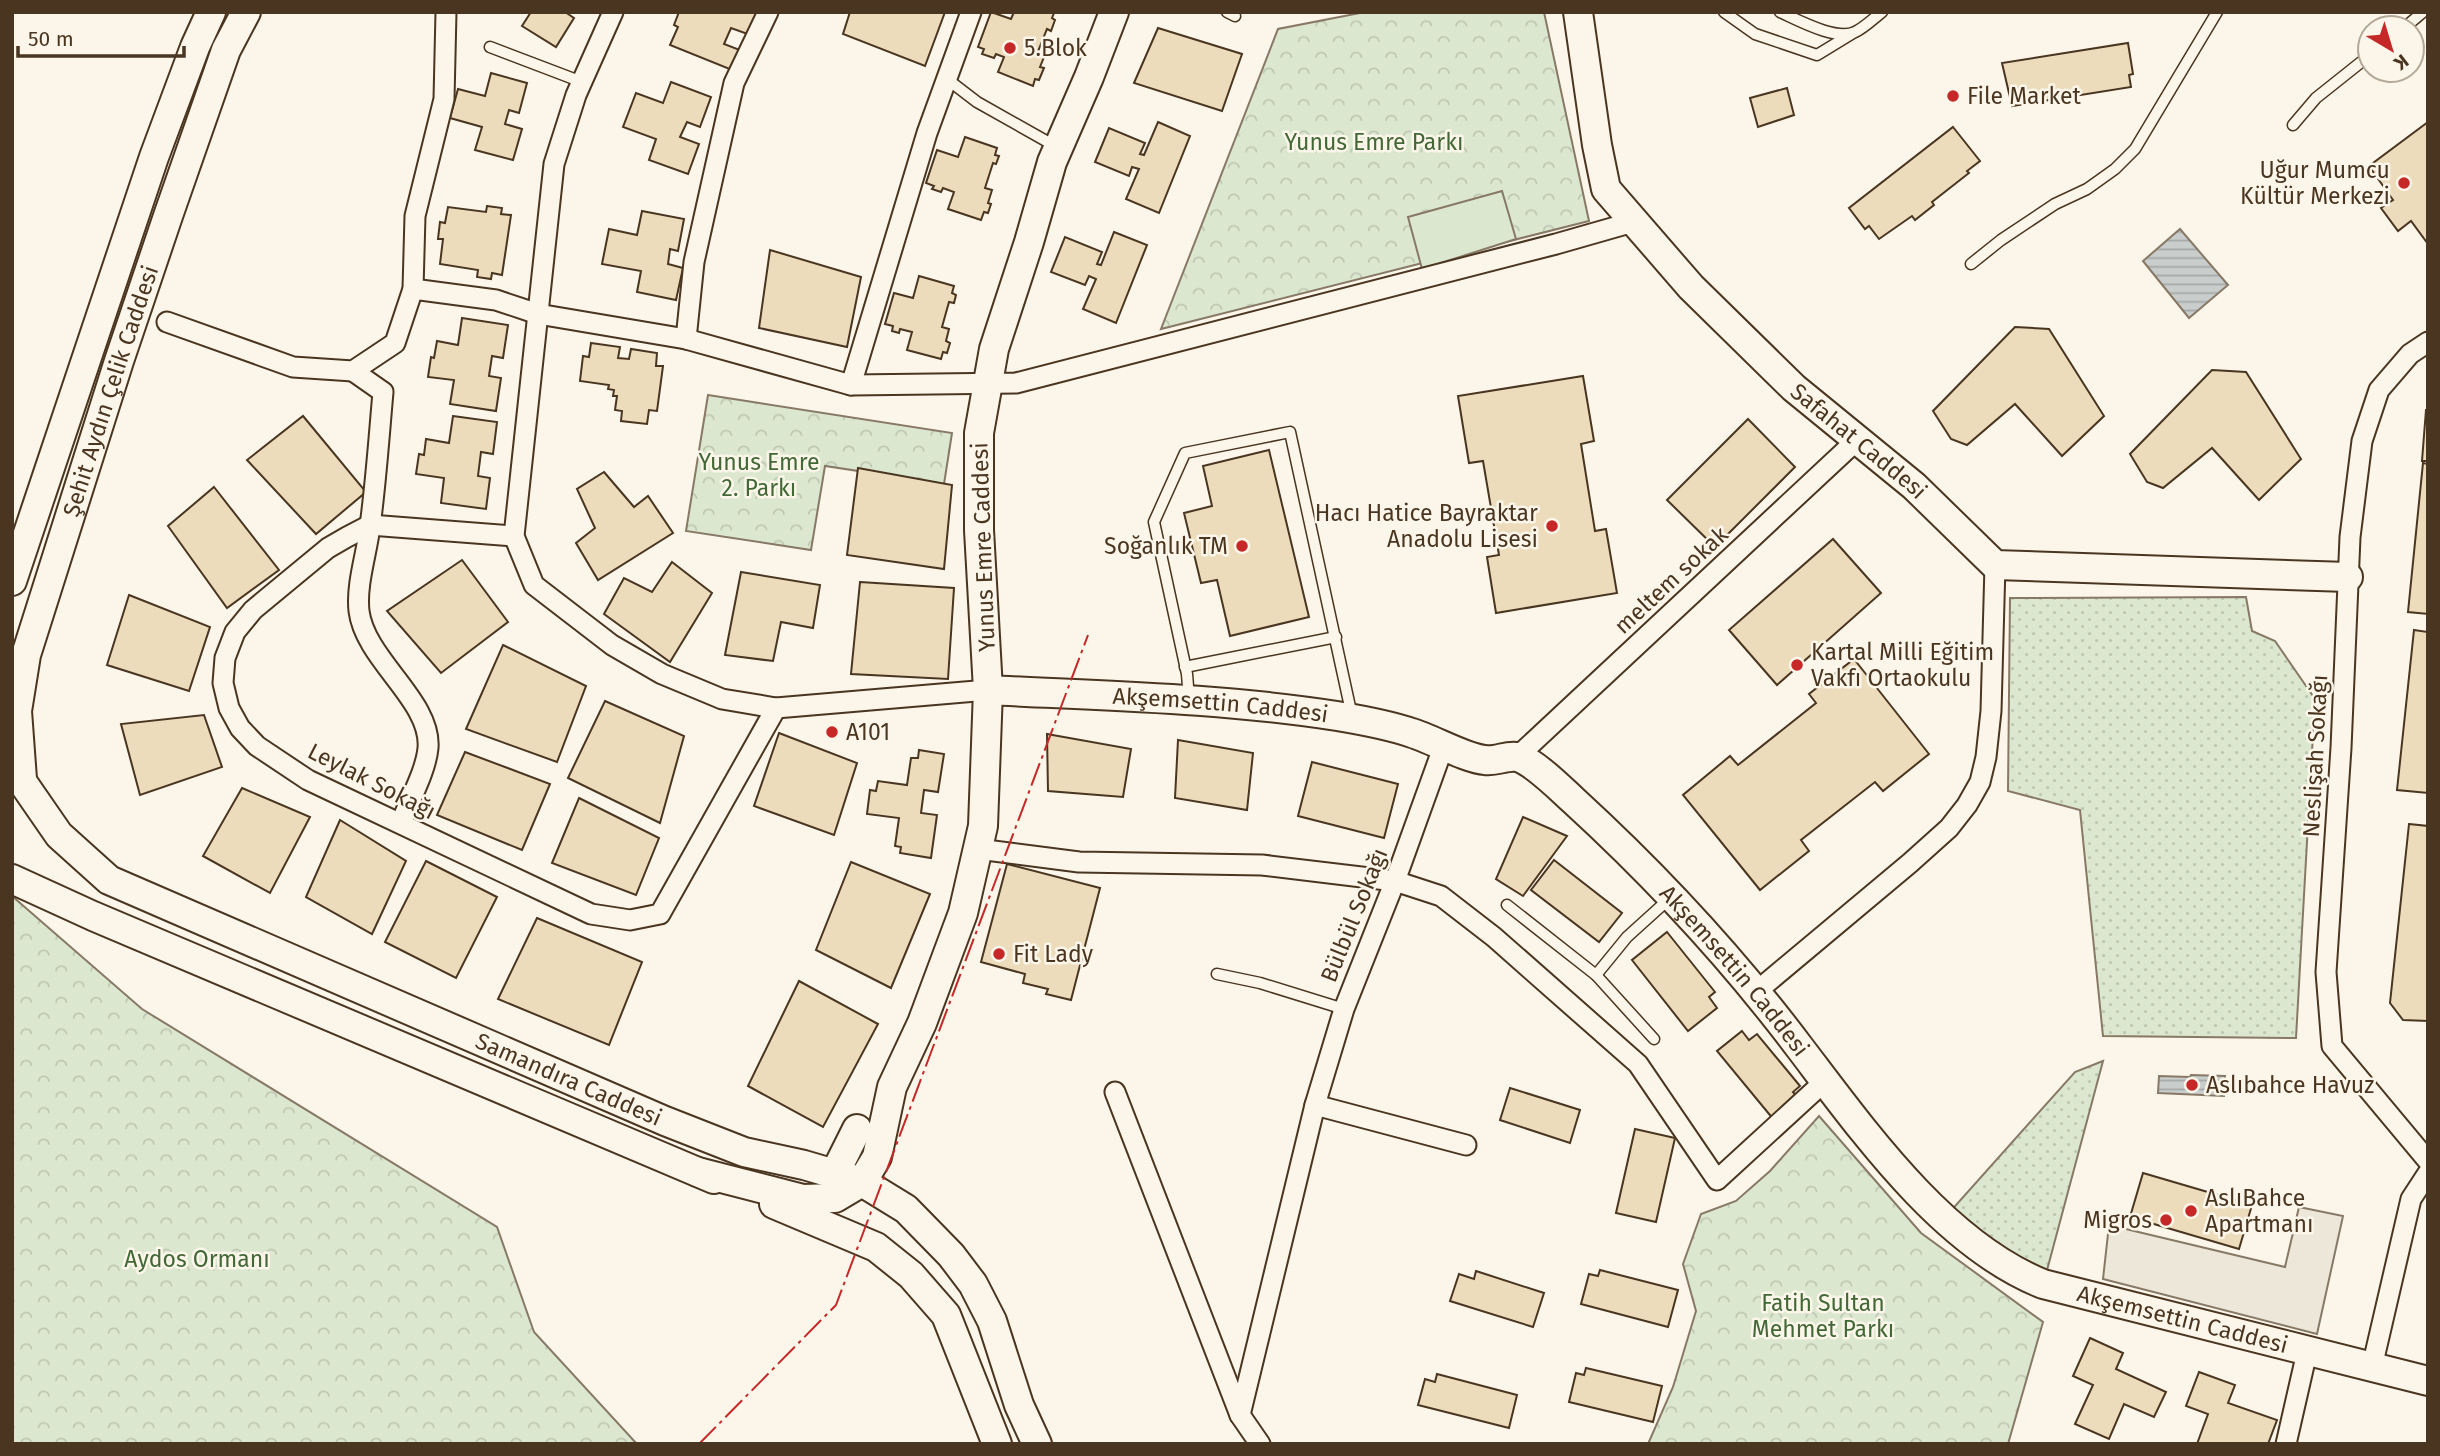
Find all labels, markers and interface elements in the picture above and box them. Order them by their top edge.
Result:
scale bar [18,14,184,58]
north arrow [2356,14,2426,84]
text: 50 m [28,26,74,52]
place label: 5.Blok [1024,34,1087,62]
marker: 5.Blok [1002,40,1018,56]
text: K [2389,49,2413,75]
place label: File Market [1967,82,2082,110]
marker: File Market [1945,88,1961,104]
park label: Yunus Emre Parkı [1285,128,1463,156]
place label: Uğur Mumcu Kültür Merkezi [2240,156,2390,210]
marker: Uğur Mumcu Kültür Merkezi [2396,175,2412,191]
street label: Şehit Aydın Çelik Caddesi [57,262,164,520]
street label: Safahat Caddesi [1785,377,1933,505]
street label: Yunus Emre Caddesi [965,442,1001,652]
park label: Yunus Emre 2. Parkı [698,448,820,502]
place label: Hacı Hatice Bayraktar Anadolu Lisesi [1315,499,1538,553]
marker: Hacı Hatice Bayraktar Anadolu Lisesi [1544,518,1560,534]
street label: meltem sokak [1608,520,1734,640]
place label: Soğanlık TM [1104,532,1228,560]
marker: Soğanlık TM [1234,538,1250,554]
place label: Kartal Milli Eğitim Vakfı Ortaokulu [1811,638,1994,692]
marker: Kartal Milli Eğitim Vakfı Ortaokulu [1789,657,1805,673]
street label: Neslişah Sokağı [2297,674,2333,838]
street label: Akşemsettin Caddesi [1112,682,1330,728]
place label: A101 [846,718,890,746]
marker: A101 [824,724,840,740]
street label: Leylak Sokağı [303,737,441,825]
street label: Bülbül Sokağı [1314,844,1394,986]
street label: Akşemsettin Caddesi [1654,879,1815,1062]
place label: Fit Lady [1013,940,1094,968]
marker: Fit Lady [991,946,1007,962]
street label: Samandıra Caddesi [471,1027,666,1132]
place label: Aslıbahce Havuz [2206,1071,2374,1099]
marker: Aslıbahce Havuz [2184,1077,2200,1093]
place label: AslıBahce Apartmanı [2205,1184,2314,1238]
marker: AslıBahce Apartmanı [2183,1203,2199,1219]
place label: Migros [2083,1206,2152,1234]
marker: Migros [2158,1212,2174,1228]
park label: Aydos Ormanı [124,1245,270,1273]
street label: Akşemsettin Caddesi [2074,1279,2291,1359]
park label: Fatih Sultan Mehmet Parkı [1752,1289,1894,1343]

